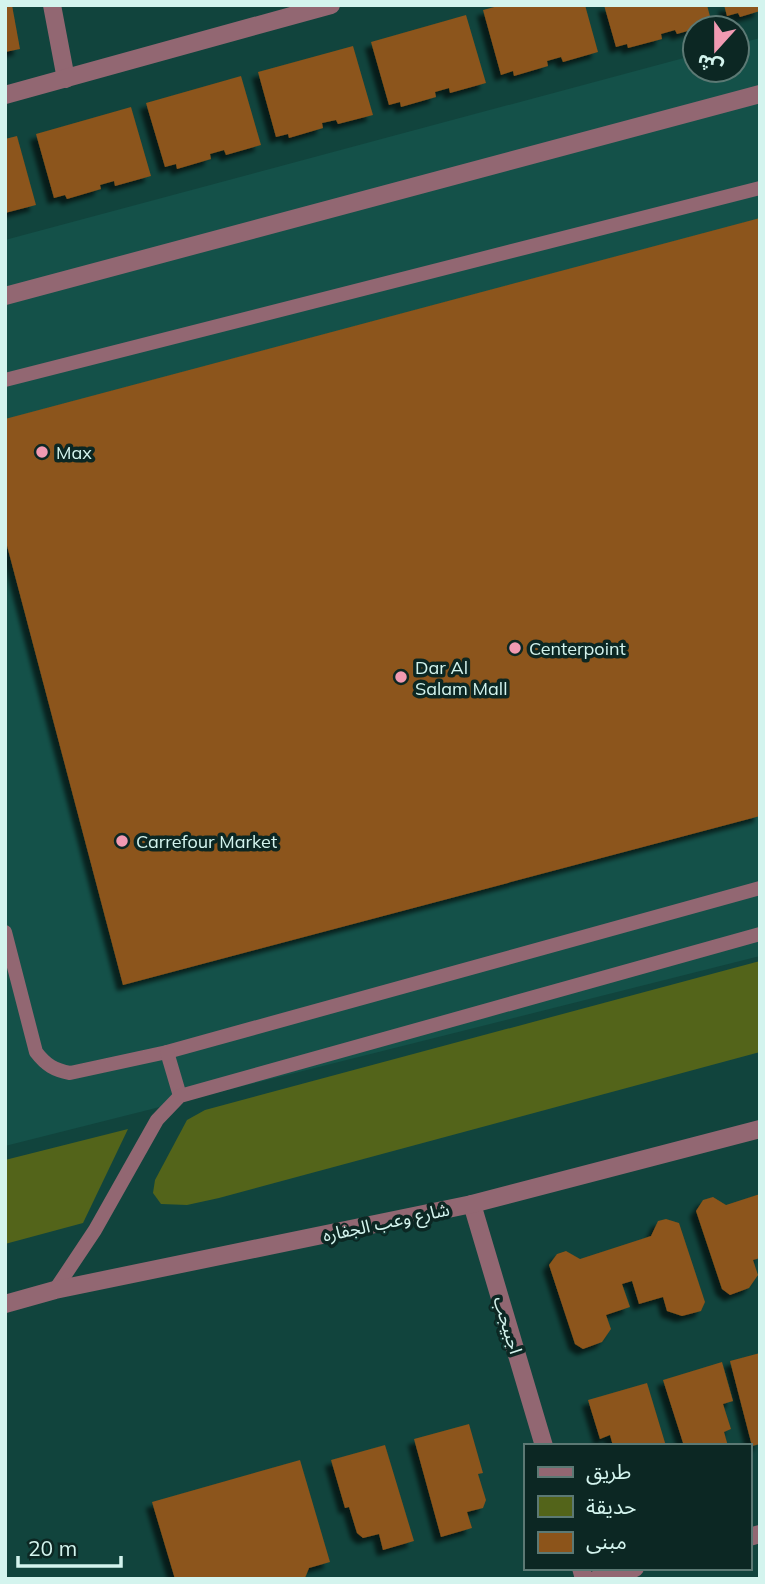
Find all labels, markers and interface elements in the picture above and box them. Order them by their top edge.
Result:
north arrow [681,14,751,84]
text: ش [693,49,726,81]
place label: Max [56,441,92,464]
marker: Max [34,444,50,460]
place label: Centerpoint [529,637,626,660]
marker: Centerpoint [507,640,523,656]
place label: Dar Al Salam Mall [415,656,507,700]
marker: Dar Al Salam Mall [393,669,409,685]
place label: Carrefour Market [136,830,277,853]
marker: Carrefour Market [114,833,130,849]
street label: شارع وعب الجفاره [321,1197,452,1250]
street label: اجبيجب [488,1293,528,1357]
legend [524,1444,751,1570]
text: طريق [586,1458,631,1485]
text: حديقة [586,1493,636,1519]
scale bar [18,1524,121,1568]
text: مبنى [586,1528,627,1554]
text: 20 m [28,1535,77,1561]

